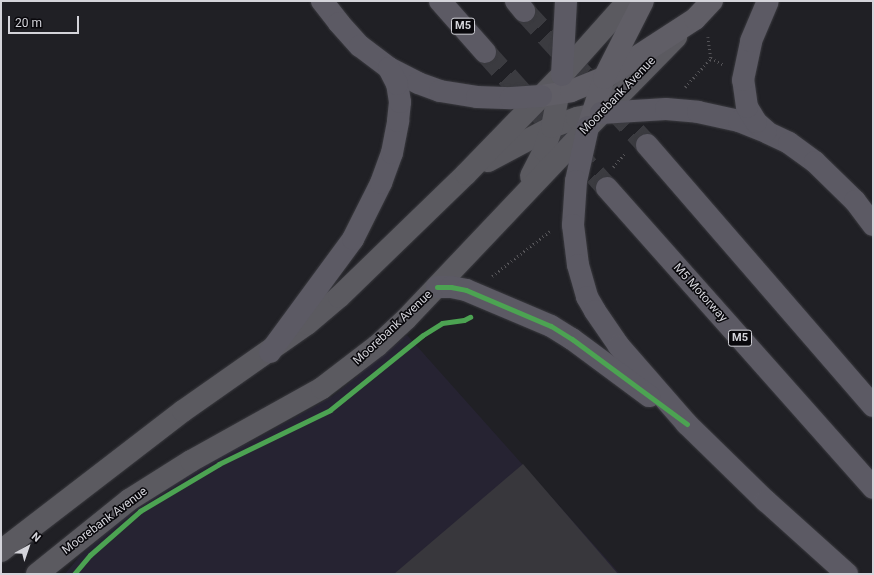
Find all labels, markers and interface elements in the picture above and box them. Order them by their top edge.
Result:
scale bar [10,8,81,34]
text: 20 m [15,16,42,30]
road number: M5 [451,17,475,35]
street label: Moorebank Avenue [577,54,659,138]
street label: M5 Motorway [670,261,730,325]
street label: Moorebank Avenue [351,288,435,368]
road number: M5 [728,329,752,347]
street label: Moorebank Avenue [60,484,150,558]
north arrow [8,527,48,567]
text: N [29,530,43,545]

